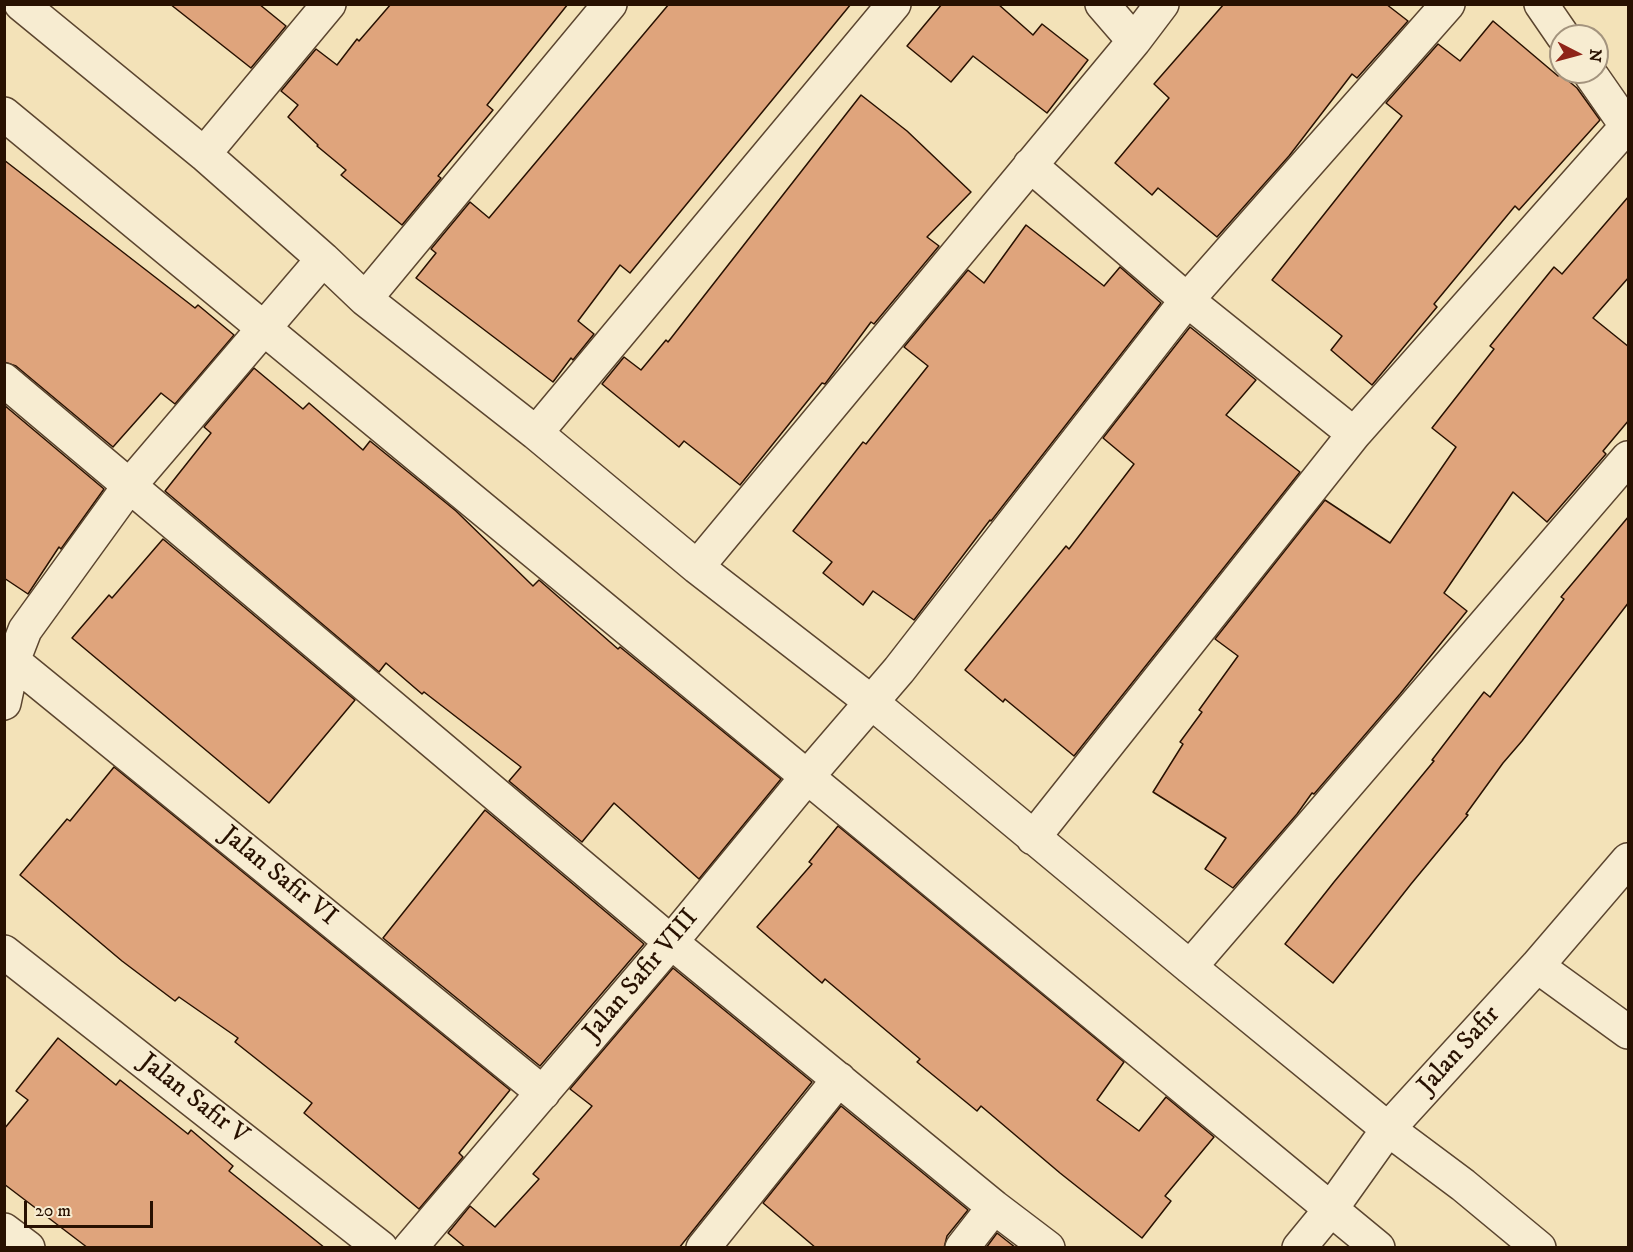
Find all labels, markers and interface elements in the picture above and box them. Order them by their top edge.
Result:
north arrow [1549,24,1609,84]
text: N [1584,48,1606,63]
street label: Jalan Safir VI [214,821,342,933]
street label: Jalan Safir VIII [578,904,706,1048]
street label: Jalan Safir [1412,1000,1508,1102]
street label: Jalan Safir V [132,1048,254,1152]
scale bar [27,1189,156,1227]
text: 20 m [35,1200,71,1222]

